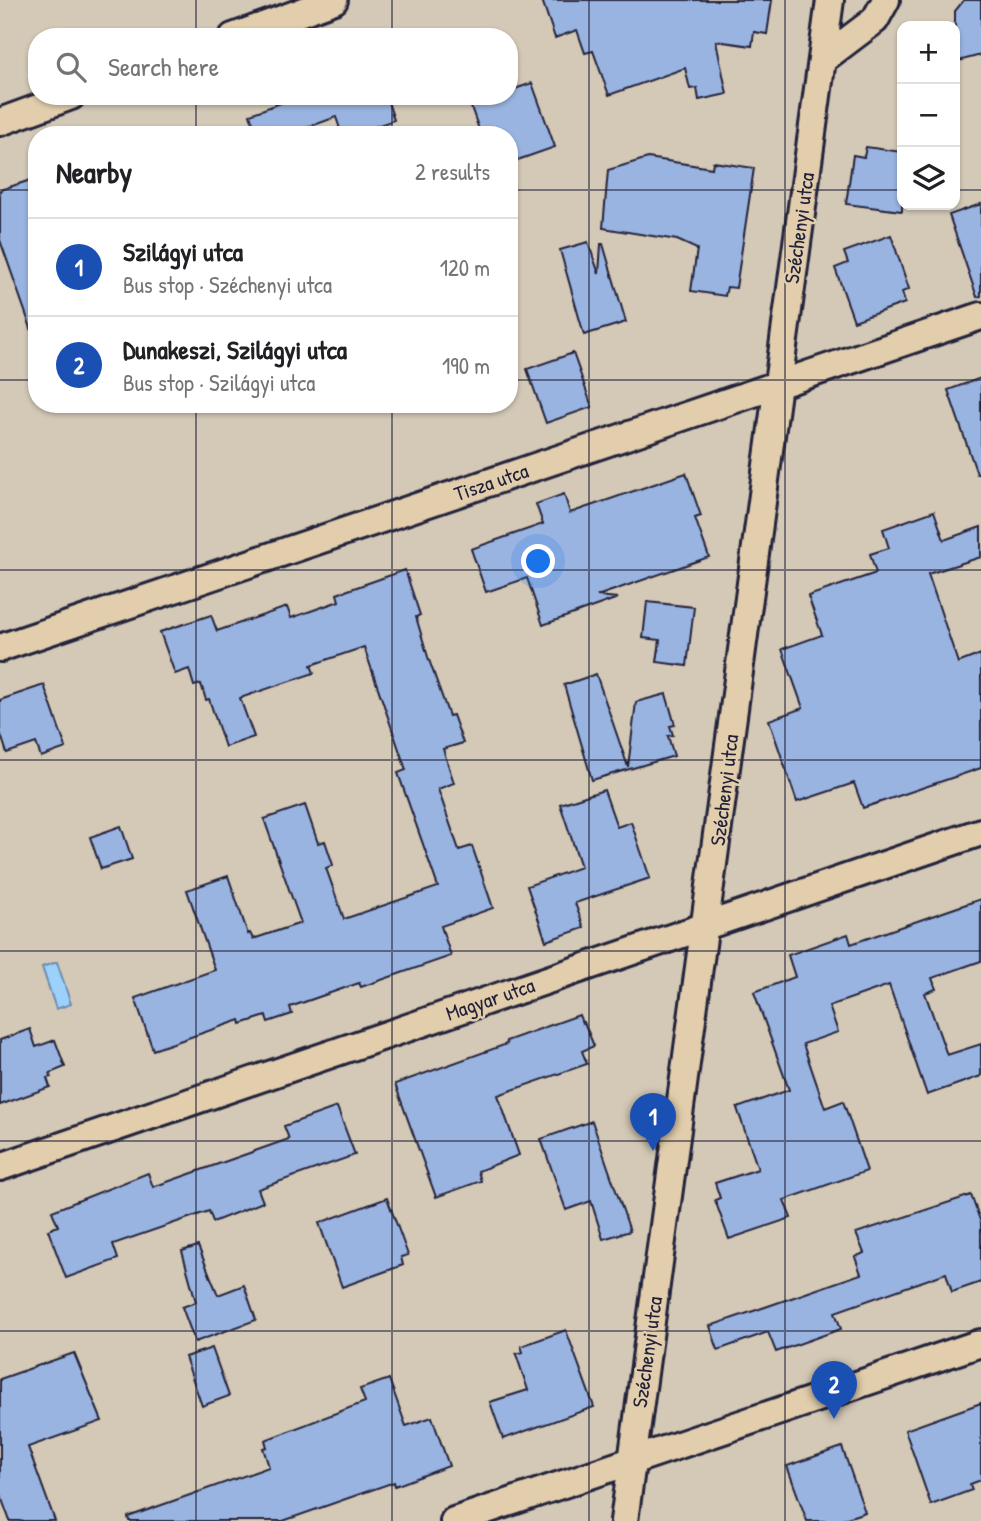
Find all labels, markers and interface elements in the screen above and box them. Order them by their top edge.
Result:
map controls [897,21,960,210]
button: + [897,21,960,84]
search box [28,28,518,105]
icon: search [52,48,90,86]
text: Search here [108,49,219,84]
button: − [897,84,960,147]
button: layers [897,147,960,210]
text: Nearby [56,152,132,192]
text: 2 results [415,156,490,187]
street label: Széchenyi utca [777,170,821,286]
text: Szilágyi utca [123,234,243,269]
text: 1 [75,252,83,283]
text: 120 m [440,252,490,283]
text: Bus stop · Széchenyi utca [123,269,332,300]
text: Dunakeszi, Szilágyi utca [123,332,347,367]
text: 2 [74,350,84,381]
text: 190 m [442,350,490,381]
text: Bus stop · Szilágyi utca [123,367,315,398]
street label: Tisza utca [450,456,532,508]
your location [521,544,555,578]
street label: Széchenyi utca [703,733,745,847]
street label: Magyar utca [442,970,538,1028]
pin: 1 [630,1093,676,1151]
street label: Széchenyi utca [625,1294,669,1410]
pin: 2 [811,1361,857,1419]

